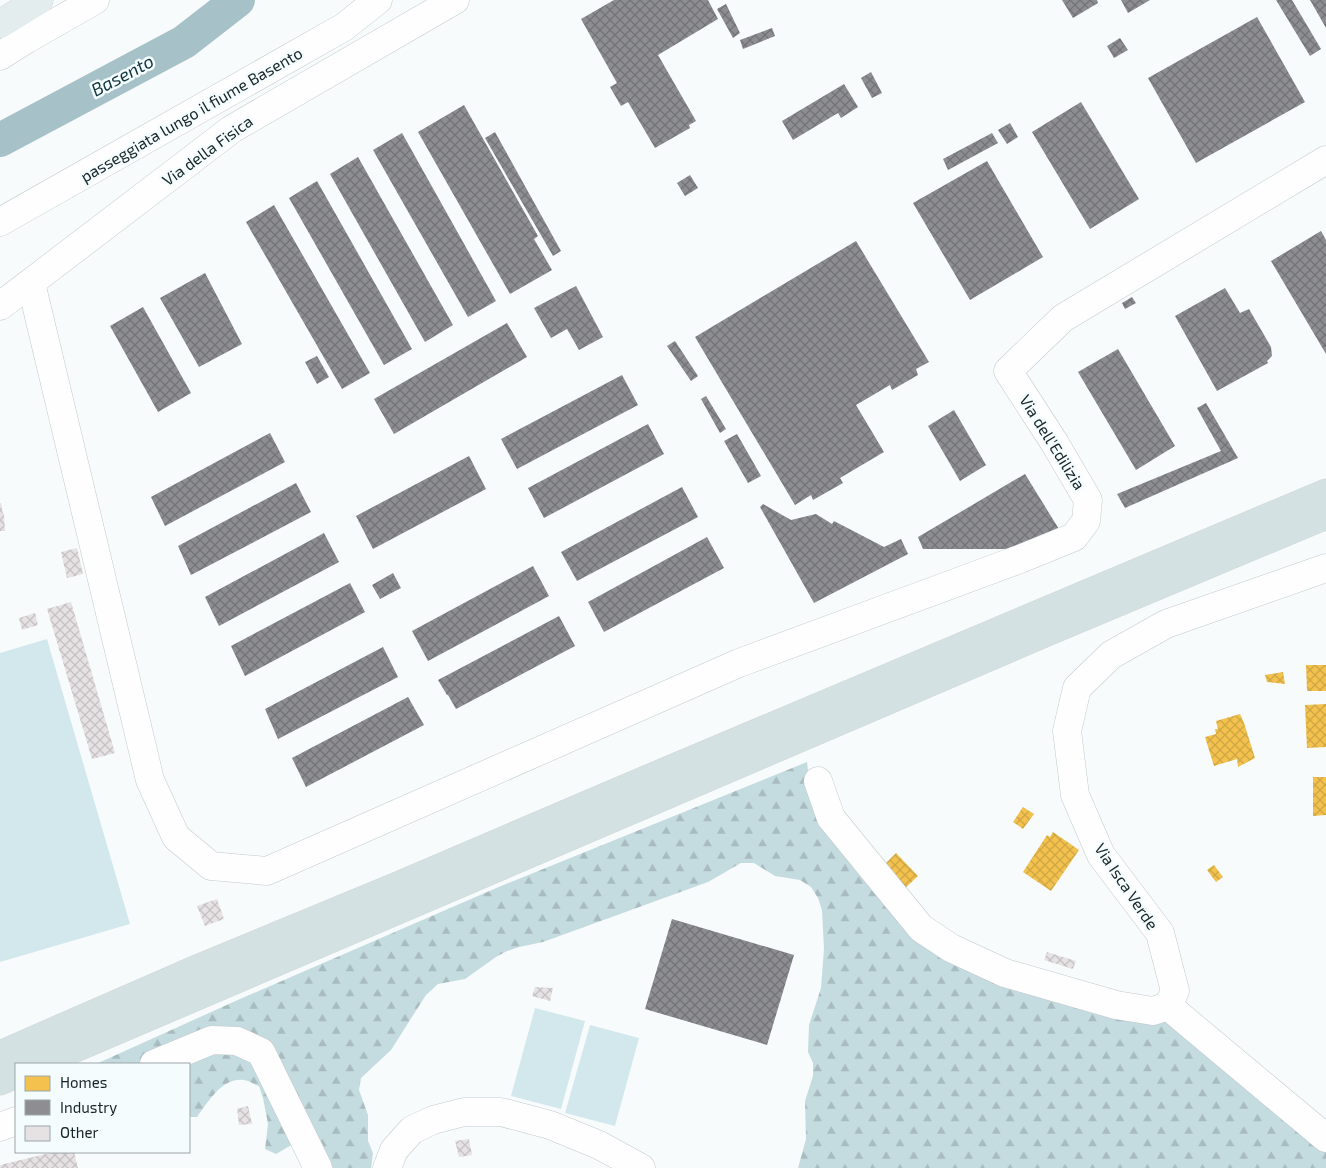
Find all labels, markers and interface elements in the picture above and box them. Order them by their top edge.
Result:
street label: passeggiata lungo il fiume Basento [77,42,305,186]
water label: Basento [87,49,157,101]
street label: Via della Fisica [158,111,256,189]
street label: Via dell'Edilizia [1016,391,1090,493]
street label: Via Isca Verde [1091,839,1163,933]
legend [15,1063,190,1153]
text: Homes [60,1073,107,1091]
text: Industry [60,1098,117,1116]
text: Other [60,1123,99,1141]

